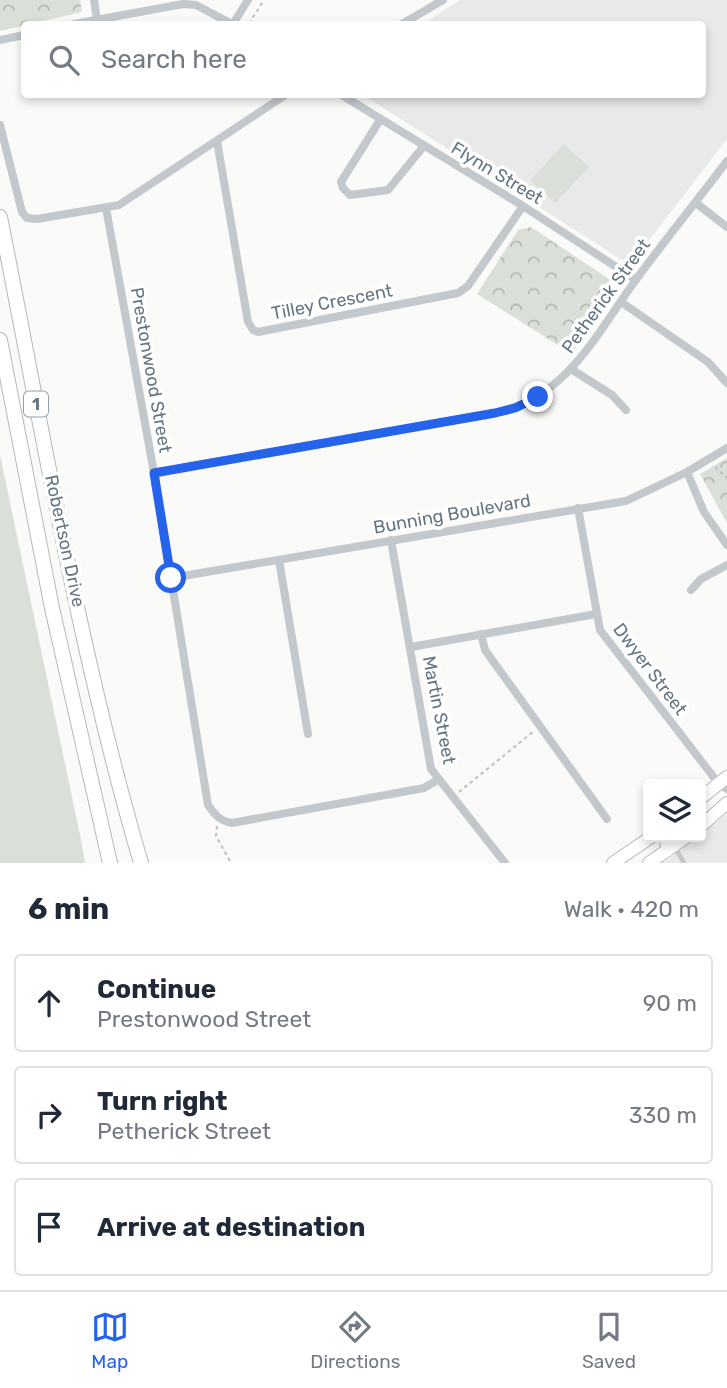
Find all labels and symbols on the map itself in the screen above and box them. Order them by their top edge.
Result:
street label: Flynn Street [447,137,547,209]
street label: Petherick Street [557,234,655,358]
street label: Tilley Crescent [270,279,394,325]
street label: Prestonwood Street [126,286,176,454]
route end [522,381,553,412]
road number: 1 [24,392,48,416]
street label: Robertson Drive [40,473,90,609]
street label: Bunning Boulevard [372,489,532,539]
route start [155,562,186,593]
street label: Dwyer Street [608,619,692,719]
street label: Martin Street [418,654,460,766]

